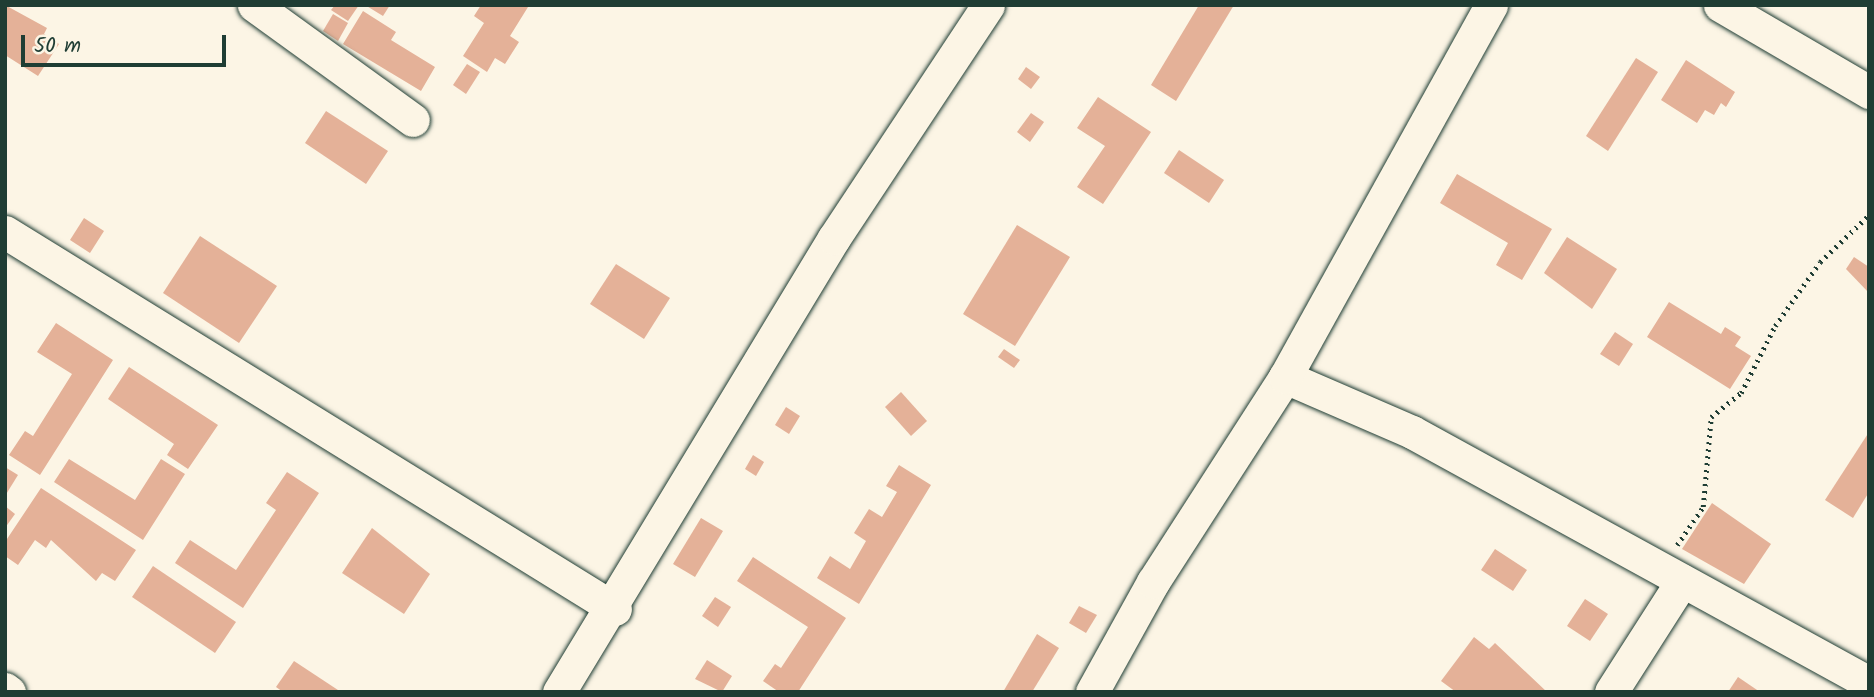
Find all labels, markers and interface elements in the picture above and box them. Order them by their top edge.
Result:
scale bar [24,21,229,65]
text: 50 m [34,30,81,63]

